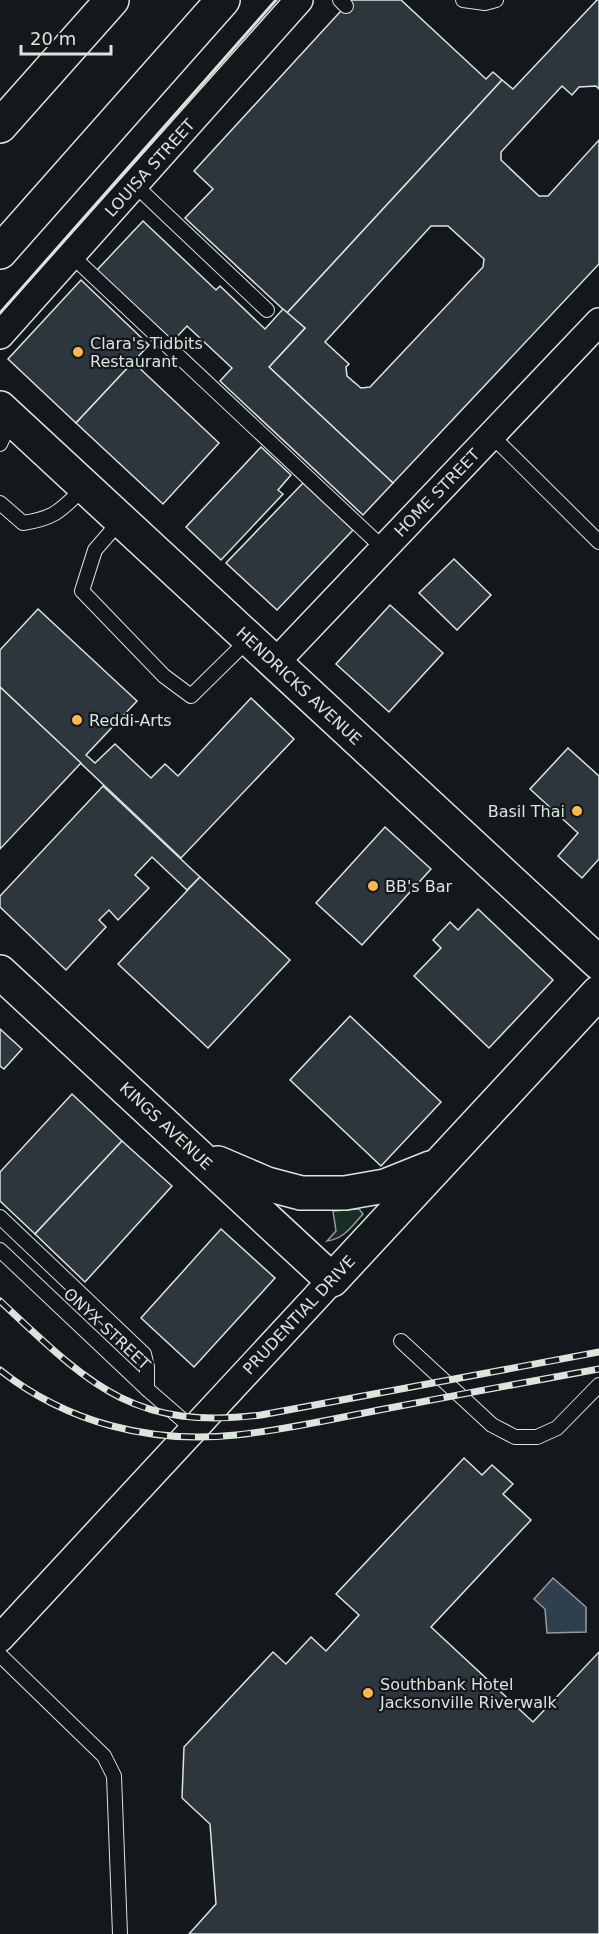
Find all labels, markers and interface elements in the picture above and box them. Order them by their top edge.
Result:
scale bar [21,18,111,56]
text: 20 m [30,28,76,49]
street label: LOUISA STREET [101,115,199,221]
place label: Clara's Tidbits Restaurant [90,334,203,371]
marker: Clara's Tidbits Restaurant [71,345,85,359]
street label: HOME STREET [390,445,484,541]
street label: HENDRICKS AVENUE [233,623,365,749]
place label: Reddi-Arts [89,711,172,730]
marker: Reddi-Arts [70,713,84,727]
place label: Basil Thai [488,802,565,821]
marker: Basil Thai [570,804,584,818]
place label: BB's Bar [385,877,453,896]
marker: BB's Bar [366,879,380,893]
street label: KINGS AVENUE [116,1078,216,1174]
street label: PRUDENTIAL DRIVE [239,1252,359,1378]
street label: ONYX STREET [60,1284,154,1374]
place label: Southbank Hotel Jacksonville Riverwalk [379,1675,557,1712]
marker: Southbank Hotel Jacksonville Riverwalk [361,1686,375,1700]

